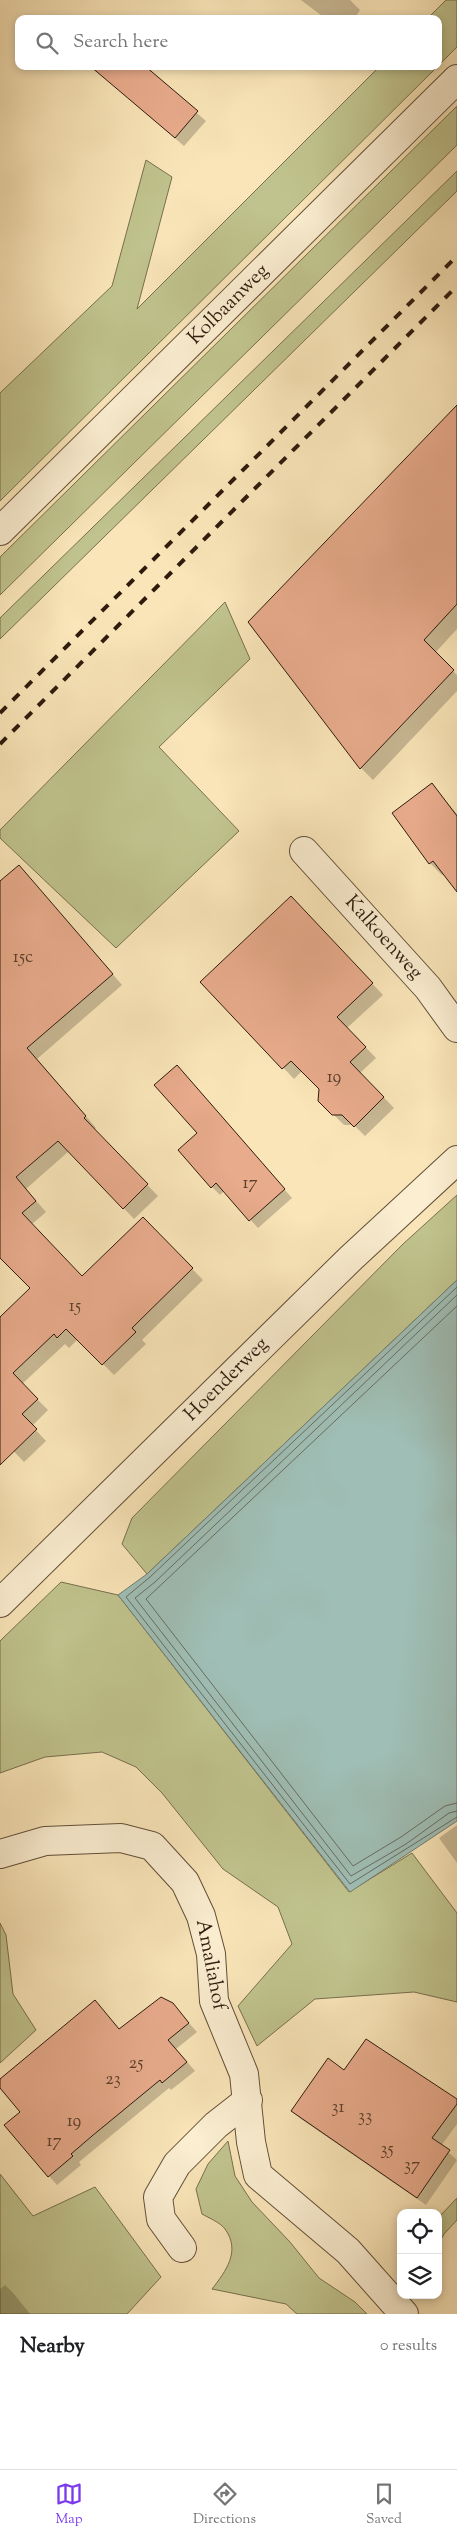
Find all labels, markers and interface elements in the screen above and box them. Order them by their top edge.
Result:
search box [15,15,442,70]
icon: search [33,29,61,57]
text: Search here [73,29,168,56]
street label: Kolbaanweg [182,258,276,352]
street label: Kalkoenweg [337,889,429,987]
house number: 15c [13,945,33,971]
house number: 19 [327,1065,342,1091]
house number: 17 [242,1171,258,1197]
house number: 15 [69,1294,81,1320]
street label: Hoenderweg [178,1331,276,1429]
street label: Amaliahof [187,1917,233,2014]
house number: 25 [129,2051,143,2077]
house number: 23 [105,2067,121,2093]
house number: 31 [331,2095,345,2121]
house number: 33 [358,2104,372,2130]
house number: 19 [67,2109,82,2135]
house number: 17 [46,2129,62,2155]
house number: 35 [380,2137,394,2163]
house number: 37 [404,2153,420,2179]
map controls [397,2209,442,2299]
button: locate [397,2209,442,2254]
button: layers [397,2254,442,2299]
text: Nearby [20,2332,85,2362]
text: 0 results [380,2335,437,2358]
tab: Map [55,2480,83,2530]
tab: Directions [193,2480,256,2530]
tab: Saved [366,2480,402,2530]

